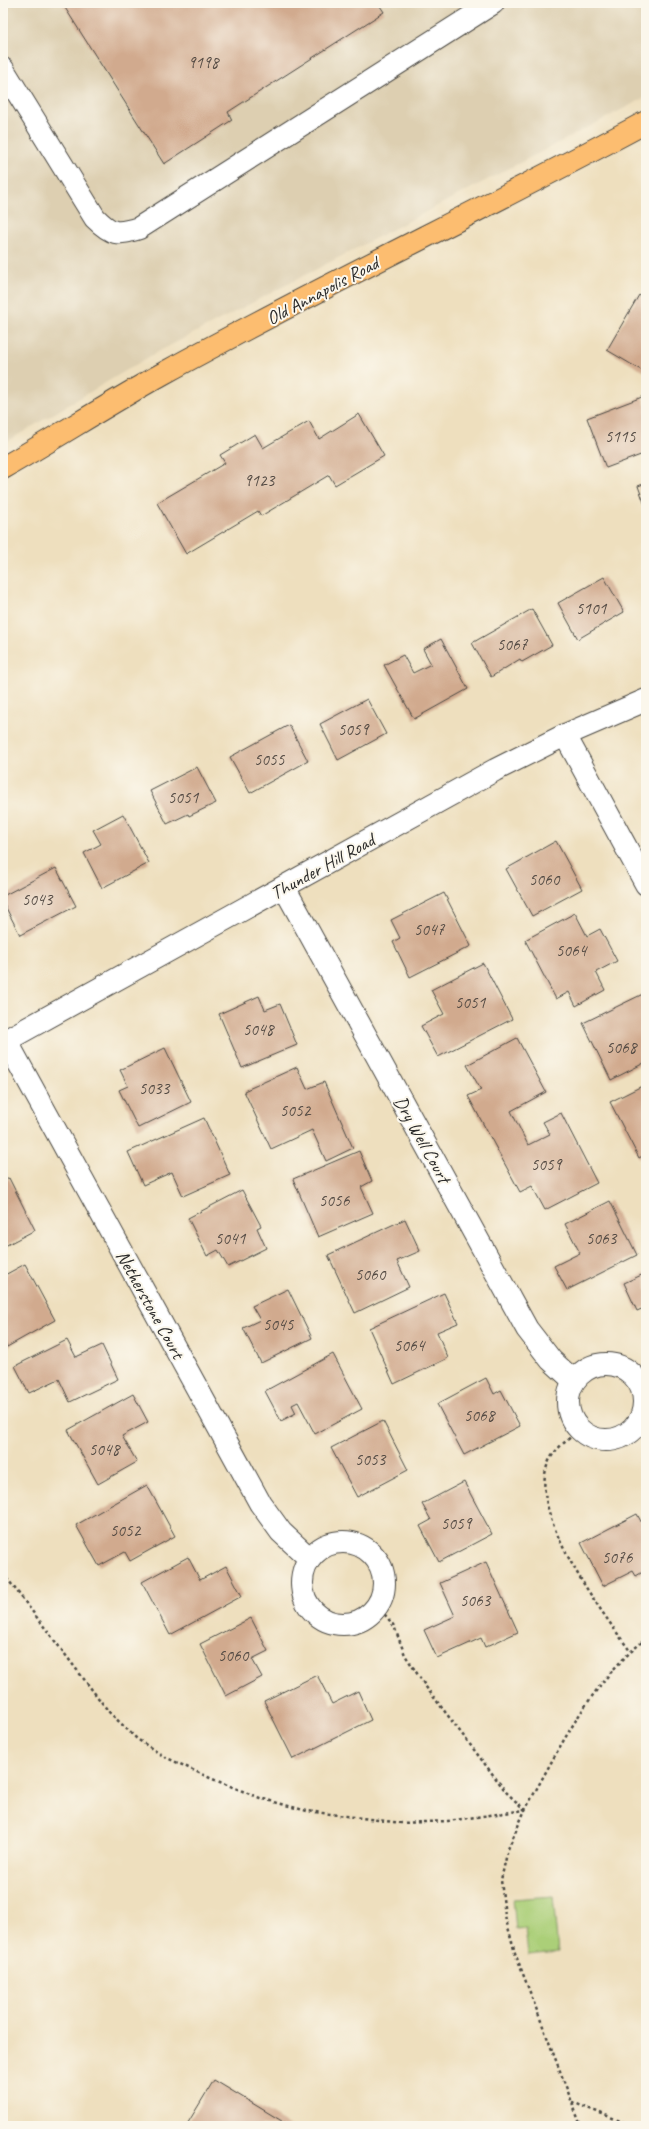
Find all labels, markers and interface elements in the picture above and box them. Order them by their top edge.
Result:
house number: 9198 [188,52,221,73]
street label: Old Annapolis Road [262,250,386,330]
house number: 5115 [605,426,637,447]
house number: 9123 [244,470,276,491]
house number: 5101 [576,598,608,619]
house number: 5067 [497,634,529,655]
house number: 5059 [338,719,370,740]
house number: 5055 [254,749,286,770]
house number: 5051 [168,787,200,808]
street label: Thunder Hill Road [266,827,382,905]
house number: 5060 [529,869,561,890]
house number: 5043 [22,889,54,910]
house number: 5047 [414,919,446,940]
house number: 5064 [556,940,589,961]
house number: 5051 [455,992,487,1013]
house number: 5048 [243,1019,276,1040]
house number: 5068 [606,1037,639,1058]
house number: 5033 [139,1078,171,1099]
street label: Dry Well Court [388,1092,457,1190]
house number: 5052 [280,1100,312,1121]
house number: 5059 [531,1154,563,1175]
house number: 5056 [319,1190,351,1211]
house number: 5041 [215,1228,247,1249]
house number: 5063 [586,1228,618,1249]
street label: Netherstone Court [110,1246,191,1364]
house number: 5060 [355,1264,387,1285]
house number: 5045 [263,1314,295,1335]
house number: 5064 [394,1335,427,1356]
house number: 5068 [464,1405,497,1426]
house number: 5048 [89,1439,122,1460]
house number: 5053 [355,1449,387,1470]
house number: 5059 [441,1513,473,1534]
house number: 5052 [110,1520,142,1541]
house number: 5076 [602,1547,634,1568]
house number: 5063 [460,1590,492,1611]
house number: 5060 [218,1645,250,1666]

